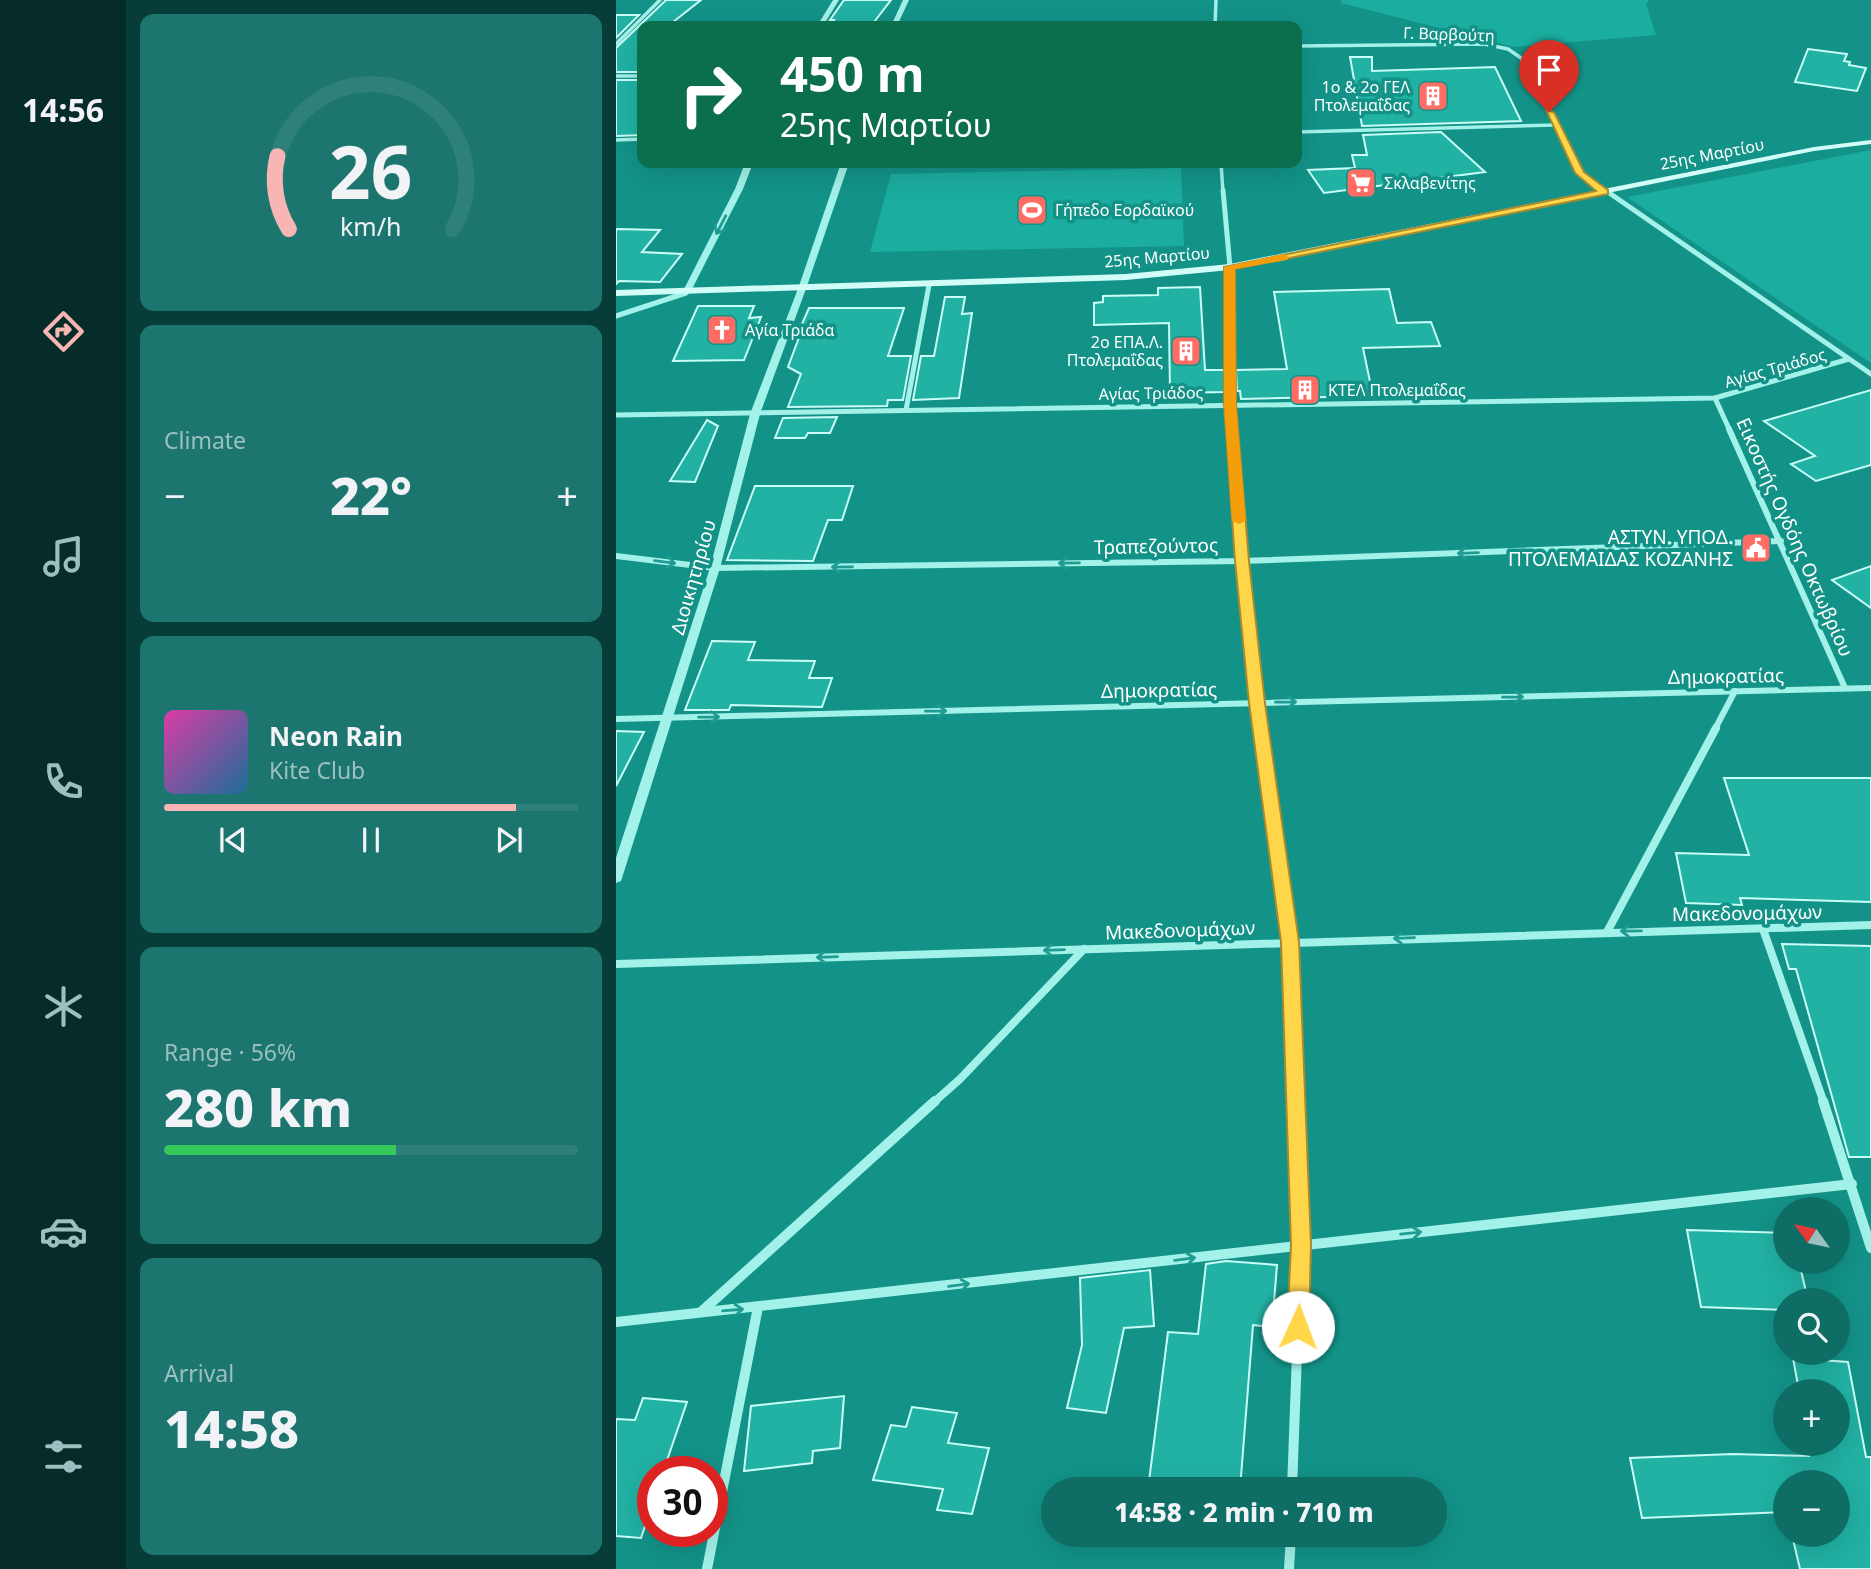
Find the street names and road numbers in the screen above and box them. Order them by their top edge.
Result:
street label: Γ. Βαρβούτη [1403,21,1495,47]
street label: 25ης Μαρτίου [1658,133,1766,175]
street label: 25ης Μαρτίου [1103,241,1211,273]
street label: Αγίας Τριάδος [1722,343,1829,393]
street label: Αγίας Τριάδος [1099,381,1204,405]
street label: Εικοστής Ογδόης Οκτωβρίου [1730,413,1860,661]
street label: Διοικητηρίου [664,516,722,638]
street label: Τραπεζούντος [1094,532,1218,560]
street label: Δημοκρατίας [1668,662,1784,690]
street label: Δημοκρατίας [1101,676,1217,704]
street label: Μακεδονομάχων [1672,899,1822,927]
street label: Μακεδονομάχων [1105,914,1256,946]

